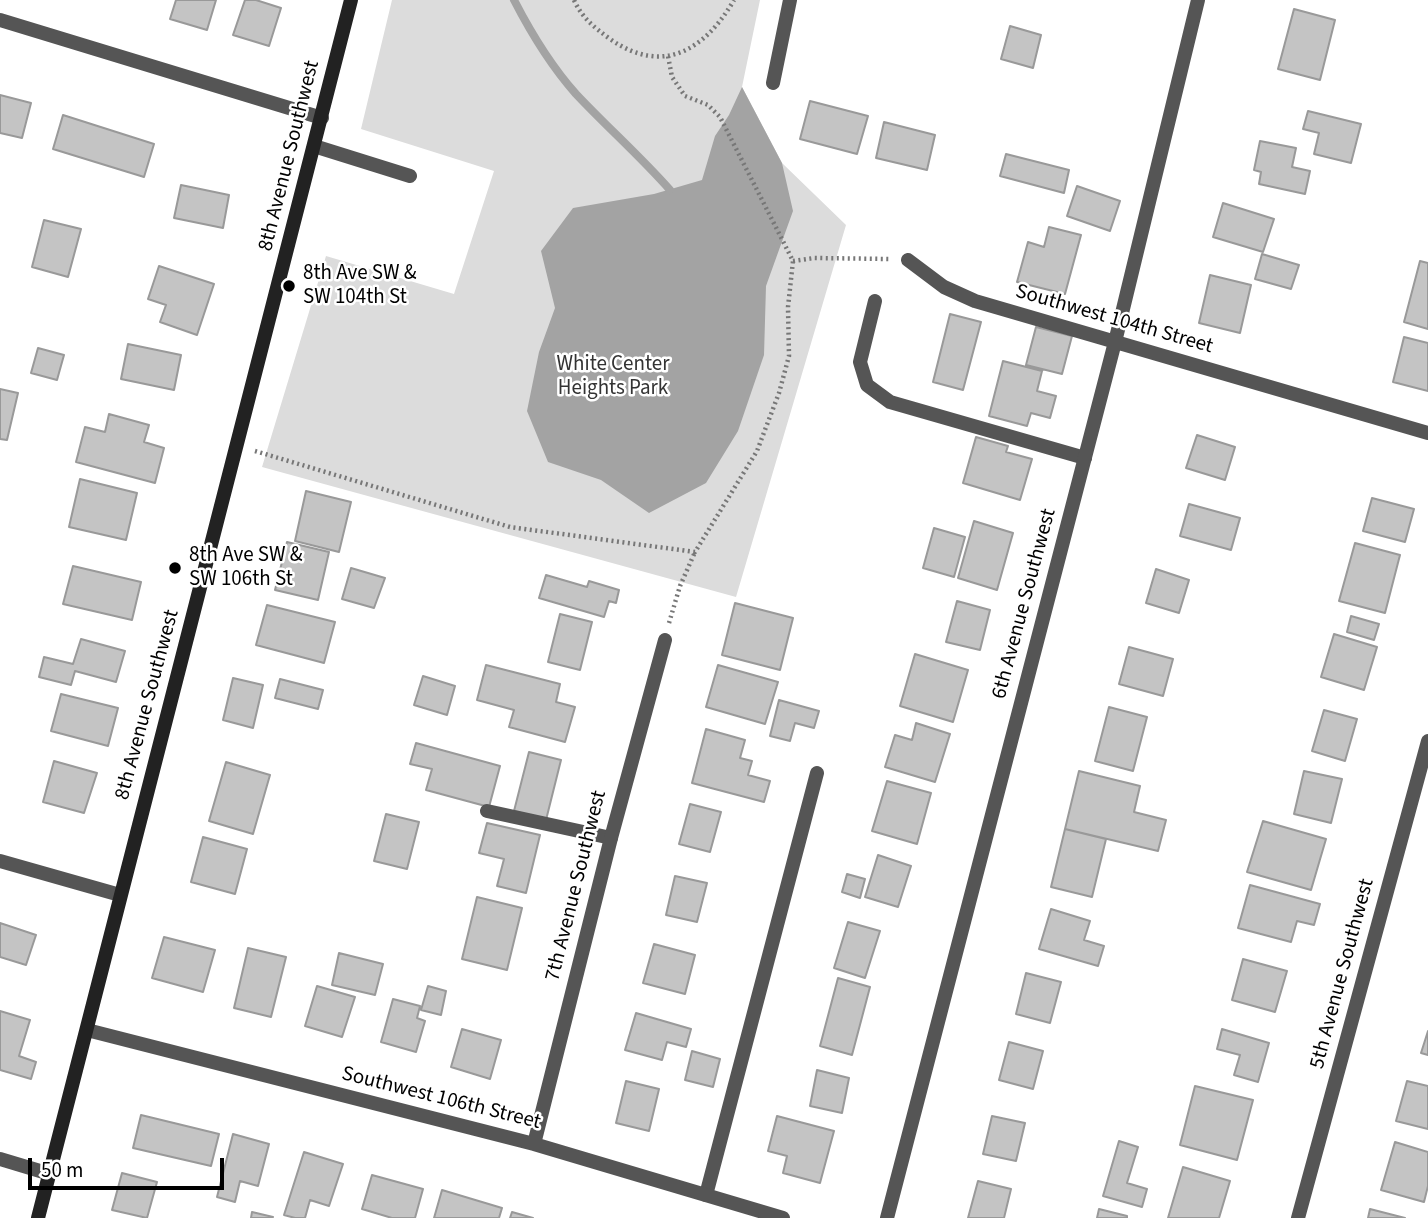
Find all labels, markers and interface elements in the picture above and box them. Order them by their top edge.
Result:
street label: 8th Avenue Southwest [254,58,326,254]
place label: 8th Ave SW & SW 104th St [303,261,416,311]
marker: 8th Ave SW & SW 104th St [281,278,297,294]
street label: Southwest 104th Street [1012,280,1216,360]
park label: White Center Heights Park [557,352,669,402]
street label: 6th Avenue Southwest [988,506,1062,702]
place label: 8th Ave SW & SW 106th St [189,543,302,593]
marker: 8th Ave SW & SW 106th St [167,560,183,576]
street label: 8th Avenue Southwest [111,607,185,803]
street label: 7th Avenue Southwest [541,788,613,984]
street label: 5th Avenue Southwest [1306,876,1380,1072]
street label: Southwest 106th Street [339,1062,543,1136]
scale bar [32,1144,228,1188]
text: 50 m [41,1155,83,1185]

